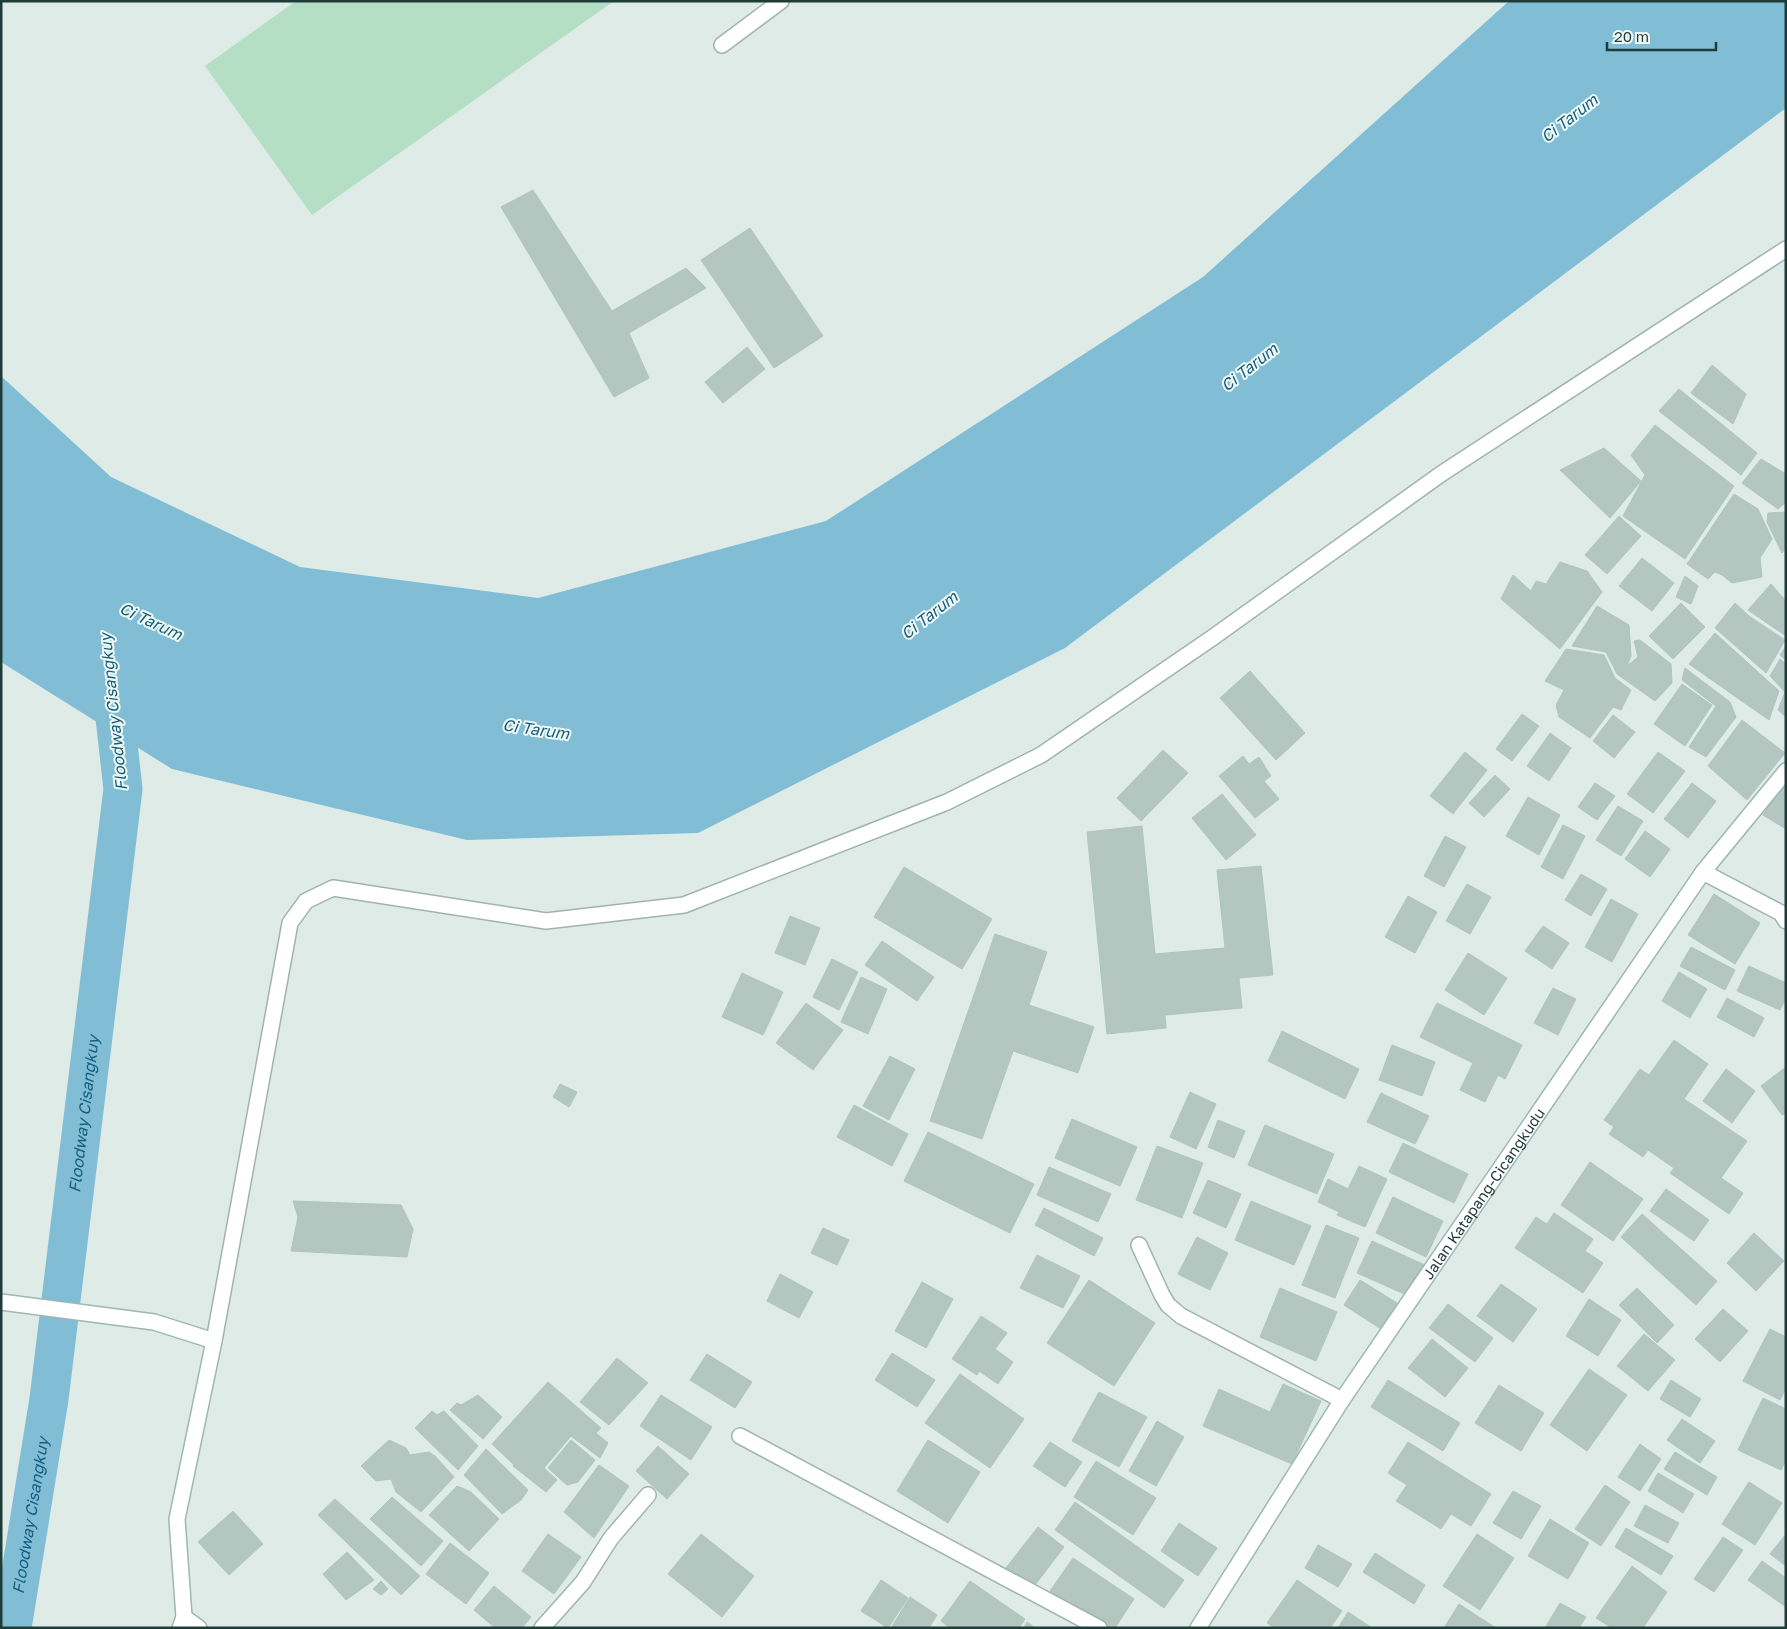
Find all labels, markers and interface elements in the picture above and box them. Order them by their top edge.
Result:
scale bar [1607,20,1716,52]
text: 20 m [1614,27,1649,45]
water label: Ci Tarum [1537,89,1602,146]
water label: Ci Tarum [1217,338,1282,395]
water label: Ci Tarum [897,586,962,643]
water label: Ci Tarum [117,598,186,645]
water label: Floodway Cisangkuy [95,630,131,792]
water label: Ci Tarum [502,714,571,744]
water label: Floodway Cisangkuy [64,1032,103,1194]
street label: Jalan Katapang-Cicangkudu [1418,1104,1548,1282]
water label: Floodway Cisangkuy [8,1434,53,1595]

